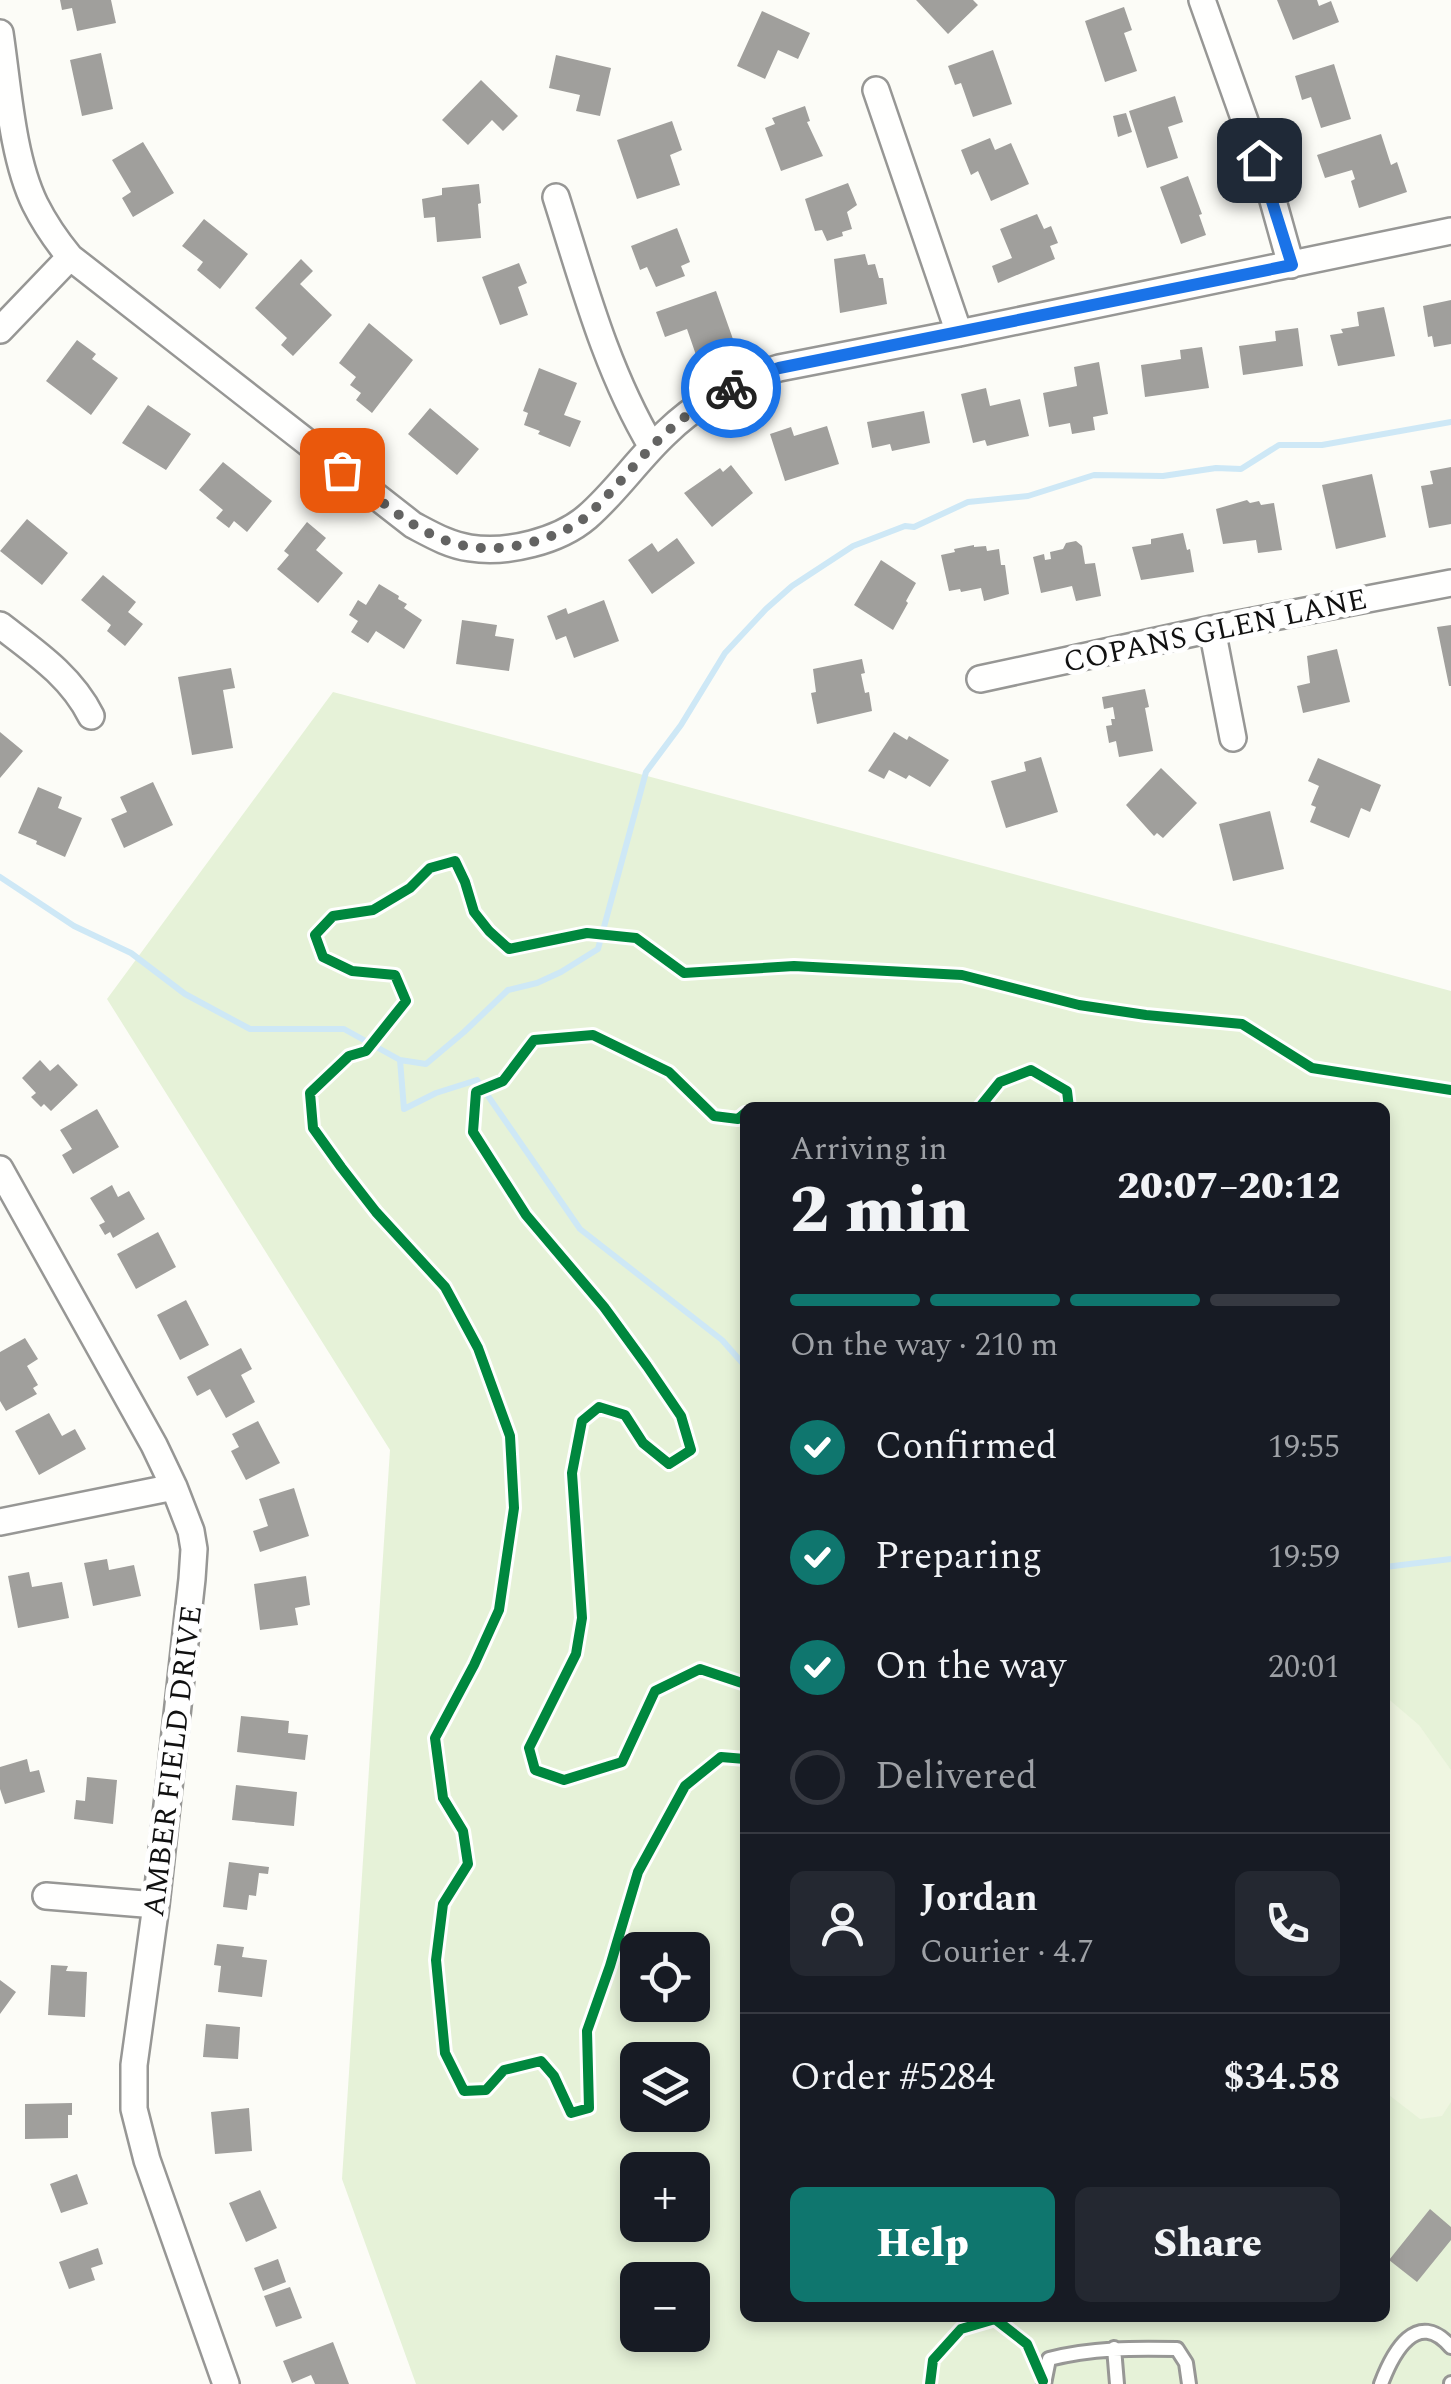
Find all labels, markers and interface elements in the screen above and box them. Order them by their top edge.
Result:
pin [1217,118,1302,203]
icon: home [1232,133,1287,188]
courier [681,338,781,438]
icon: bike [704,361,759,416]
pin [300,428,385,513]
icon: bag [315,443,370,498]
street label: COPANS GLEN LANE [1059,576,1371,686]
text: Arriving in [790,1125,947,1174]
text: 20:07–20:12 [1117,1158,1340,1216]
text: 2 min [790,1162,970,1261]
text: On the way · 210 m [790,1321,1058,1370]
text: Confirmed [875,1418,1057,1476]
icon: check [790,1420,845,1475]
text: 19:55 [1268,1423,1340,1472]
text: Preparing [875,1528,1042,1586]
icon: check [790,1530,845,1585]
text: 19:59 [1268,1533,1340,1582]
street label: AMBER FIELD DRIVE [131,1603,215,1920]
text: On the way [875,1638,1066,1696]
icon: check [790,1640,845,1695]
text: 20:01 [1268,1643,1340,1692]
text: Delivered [875,1748,1037,1806]
text: Jordan [920,1870,1038,1928]
button: person [790,1871,895,1976]
button: phone [1235,1871,1340,1976]
text: Courier · 4.7 [920,1928,1093,1977]
map controls [620,1932,710,2352]
button: locate [620,1932,710,2022]
button: layers [620,2042,710,2132]
text: Order #5284 [790,2049,995,2107]
text: $34.58 [1223,2049,1340,2107]
button: + [620,2152,710,2242]
button: Help [790,2187,1055,2302]
button: Share [1075,2187,1340,2302]
button: − [620,2262,710,2352]

